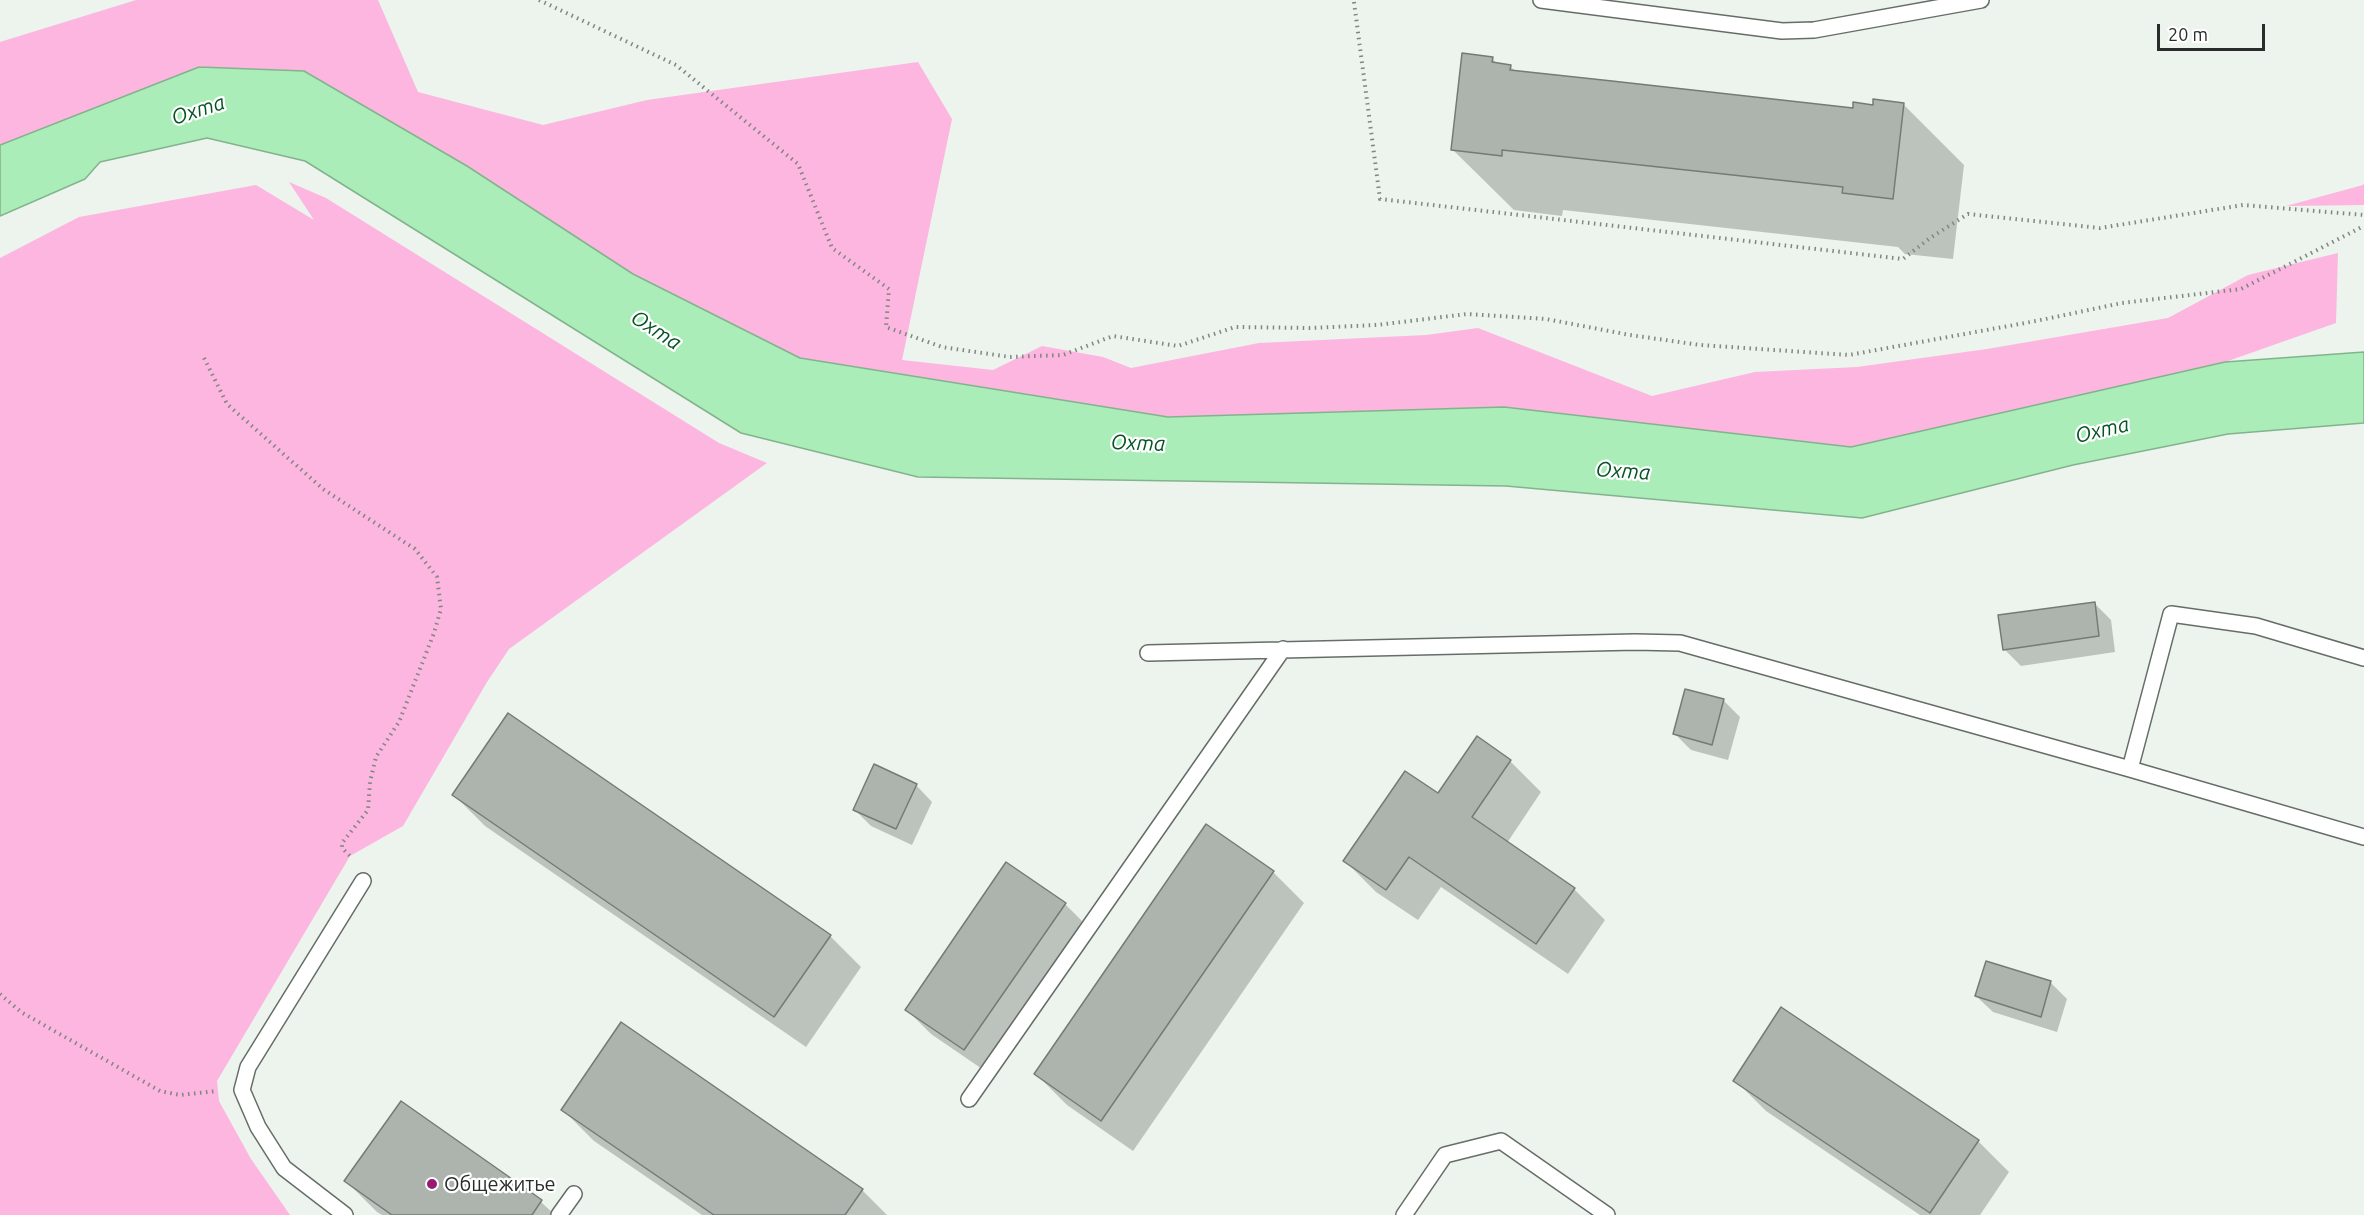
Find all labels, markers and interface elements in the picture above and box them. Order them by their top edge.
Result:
scale bar [2160,12,2268,50]
text: 20 m [2168,24,2208,44]
water label: Охта [168,90,228,130]
water label: Охта [626,305,686,355]
water label: Охта [2072,412,2132,448]
water label: Охта [1110,429,1166,457]
water label: Охта [1595,457,1651,485]
place label: Общежитье [444,1172,556,1196]
marker: Общежитье [425,1177,439,1191]

